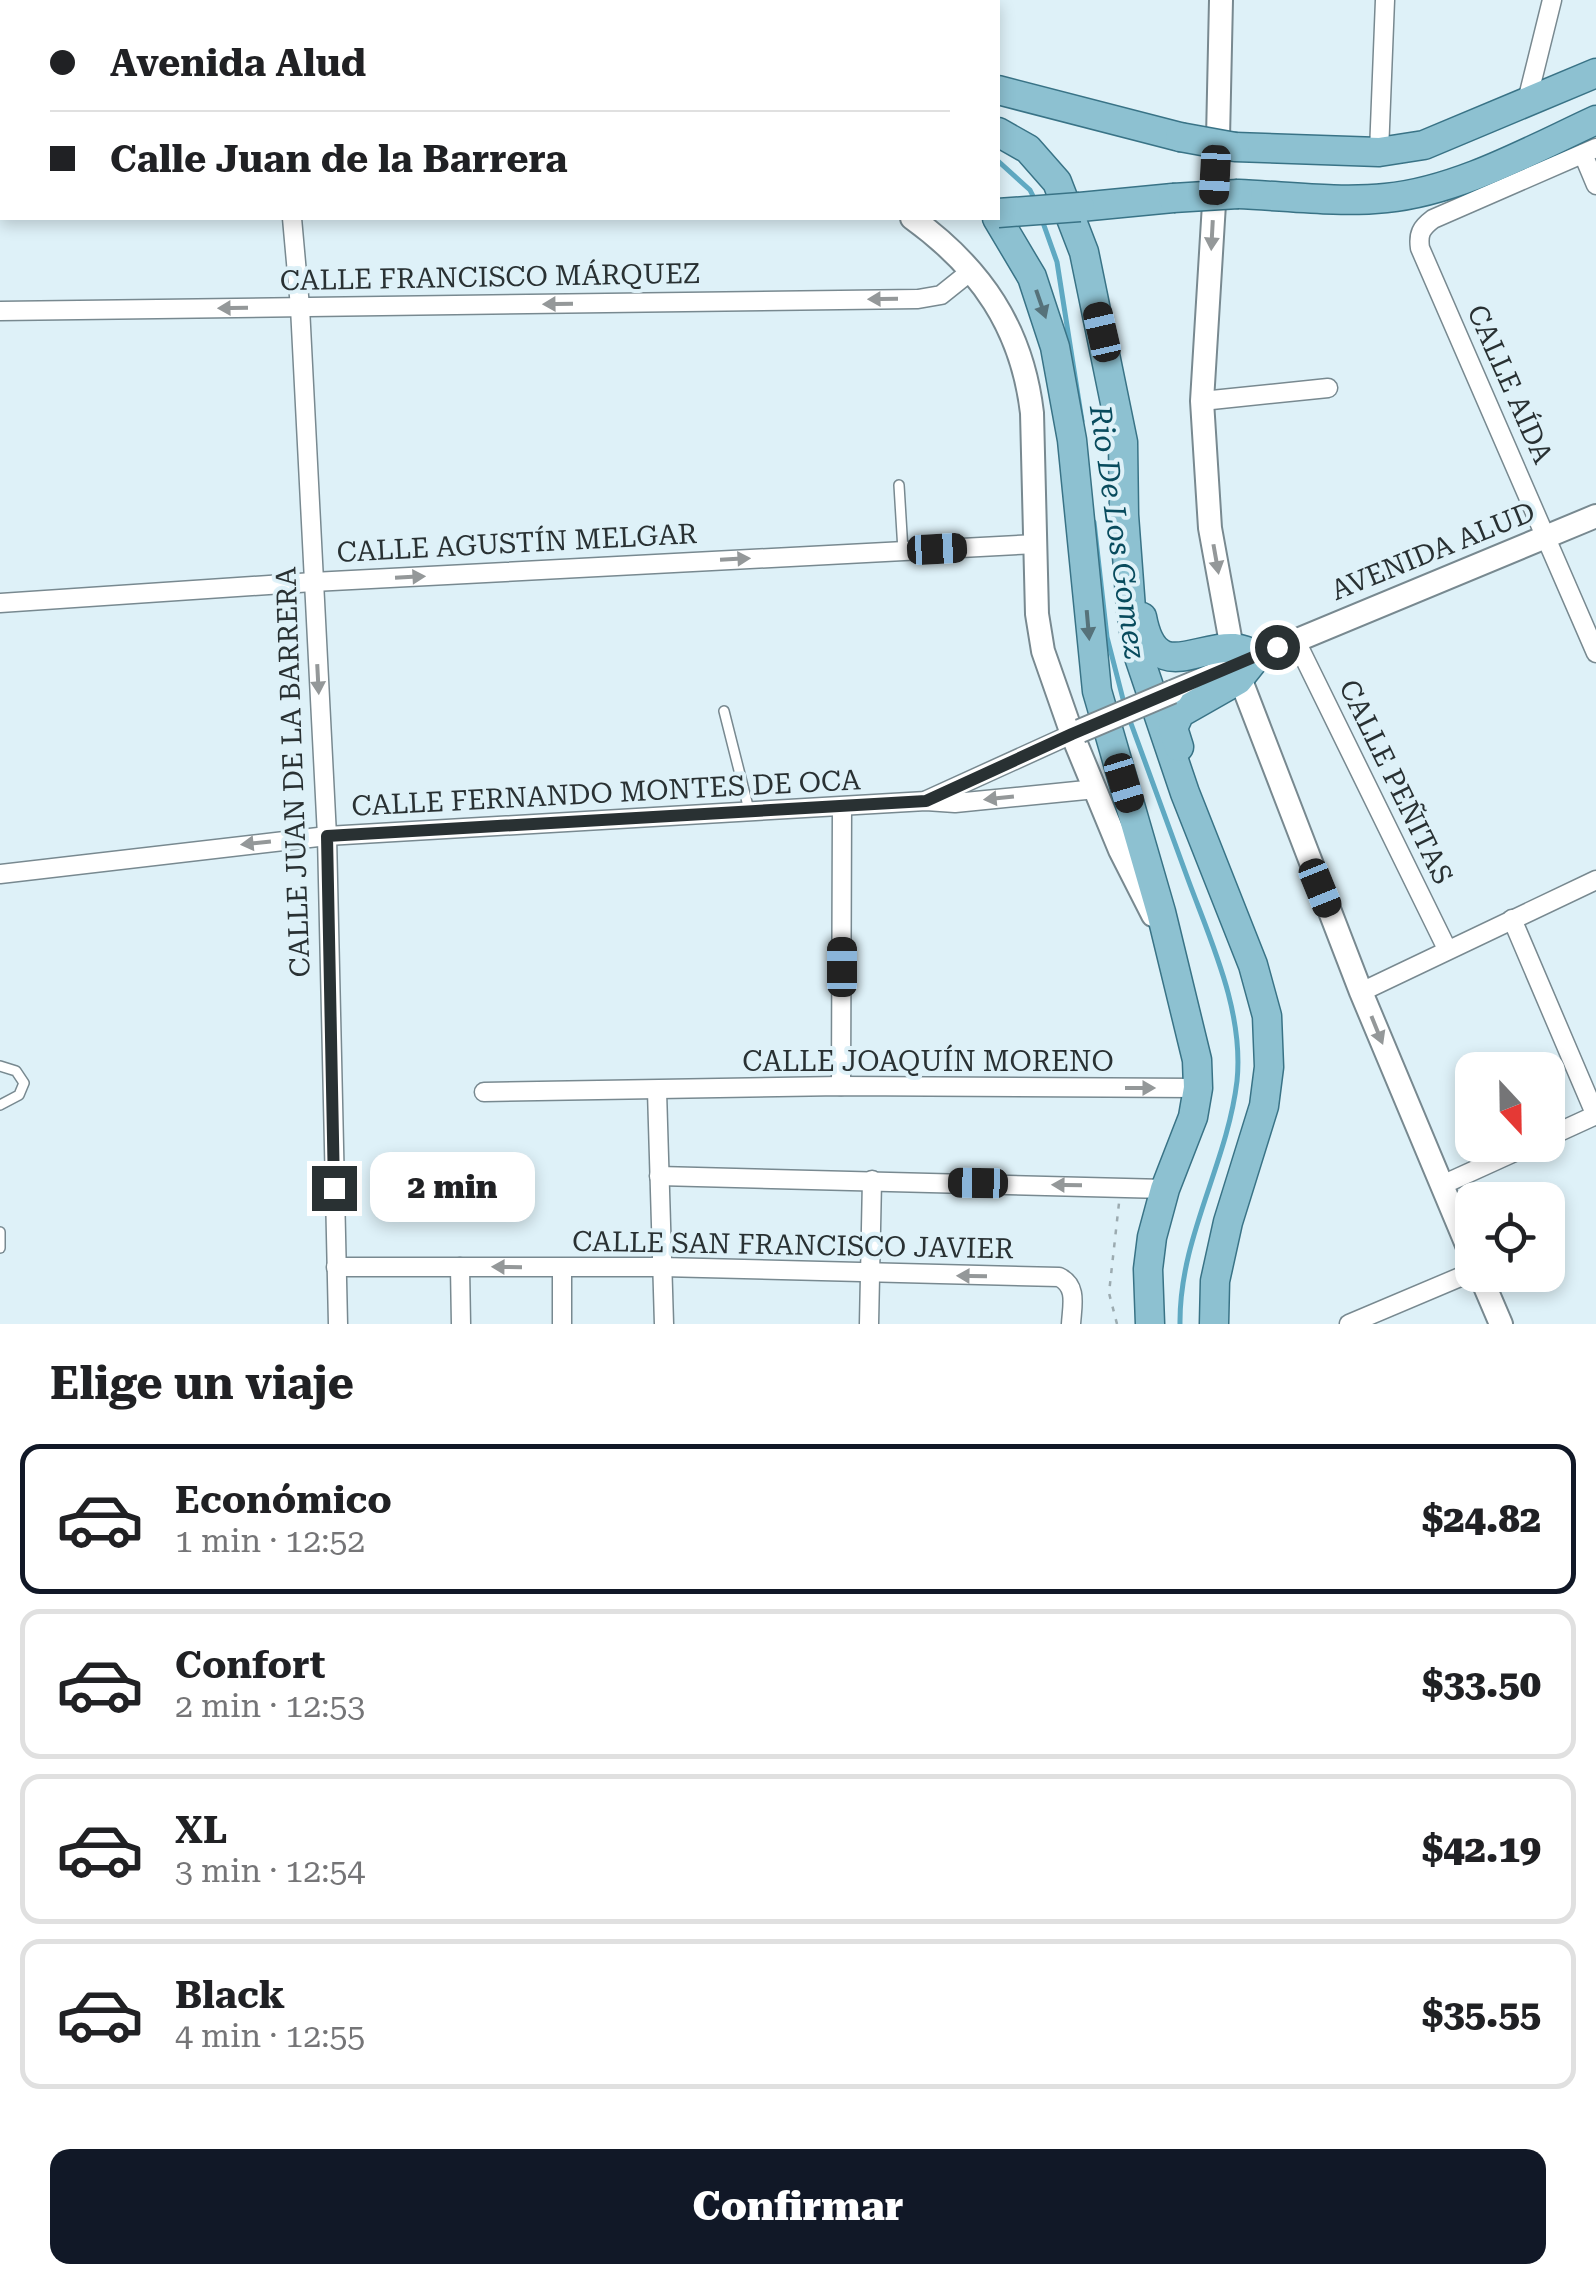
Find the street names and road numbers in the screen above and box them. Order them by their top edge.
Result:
street label: CALLE FRANCISCO MÁRQUEZ [280,256,700,297]
street label: CALLE AÍDA [1460,299,1561,469]
street label: AVENIDA ALUD [1326,495,1540,607]
street label: CALLE AGUSTÍN MELGAR [336,516,698,569]
street label: CALLE JUAN DE LA BARRERA [269,566,317,978]
street label: CALLE PEÑITAS [1332,674,1461,890]
street label: CALLE FERNANDO MONTES DE OCA [351,763,862,823]
street label: CALLE JOAQUÍN MORENO [742,1044,1114,1078]
street label: CALLE SAN FRANCISCO JAVIER [572,1225,1014,1265]

